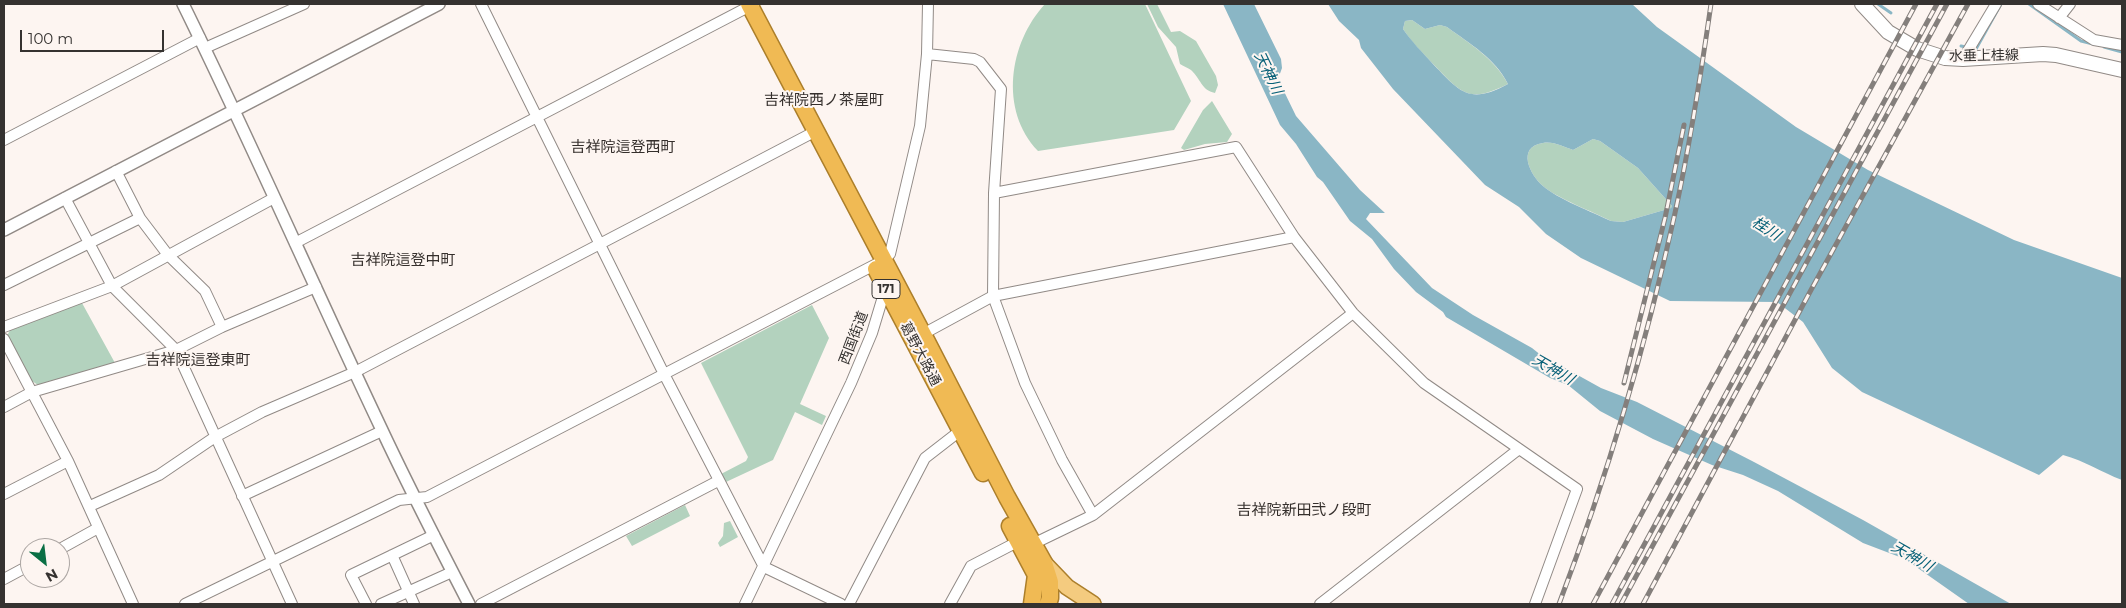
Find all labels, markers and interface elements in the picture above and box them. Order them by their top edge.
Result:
scale bar [22,20,166,52]
text: 100 m [28,29,73,48]
street label: 水垂上桂線 [1949,47,2019,65]
water label: 天神川 [1250,49,1286,97]
district label: 吉祥院西ノ茶屋町 [764,92,884,110]
district label: 吉祥院這登西町 [571,139,675,157]
water label: 桂川 [1749,213,1783,245]
district label: 吉祥院這登中町 [351,252,455,270]
road number: 171 [872,280,900,298]
street label: 西国街道 [836,309,872,367]
street label: 葛野大路通 [896,319,944,389]
water label: 天神川 [1529,351,1577,389]
district label: 吉祥院這登東町 [146,352,250,370]
district label: 吉祥院新田弐ノ段町 [1237,502,1371,520]
north arrow [20,538,70,588]
water label: 天神川 [1888,538,1936,576]
text: N [42,565,61,586]

